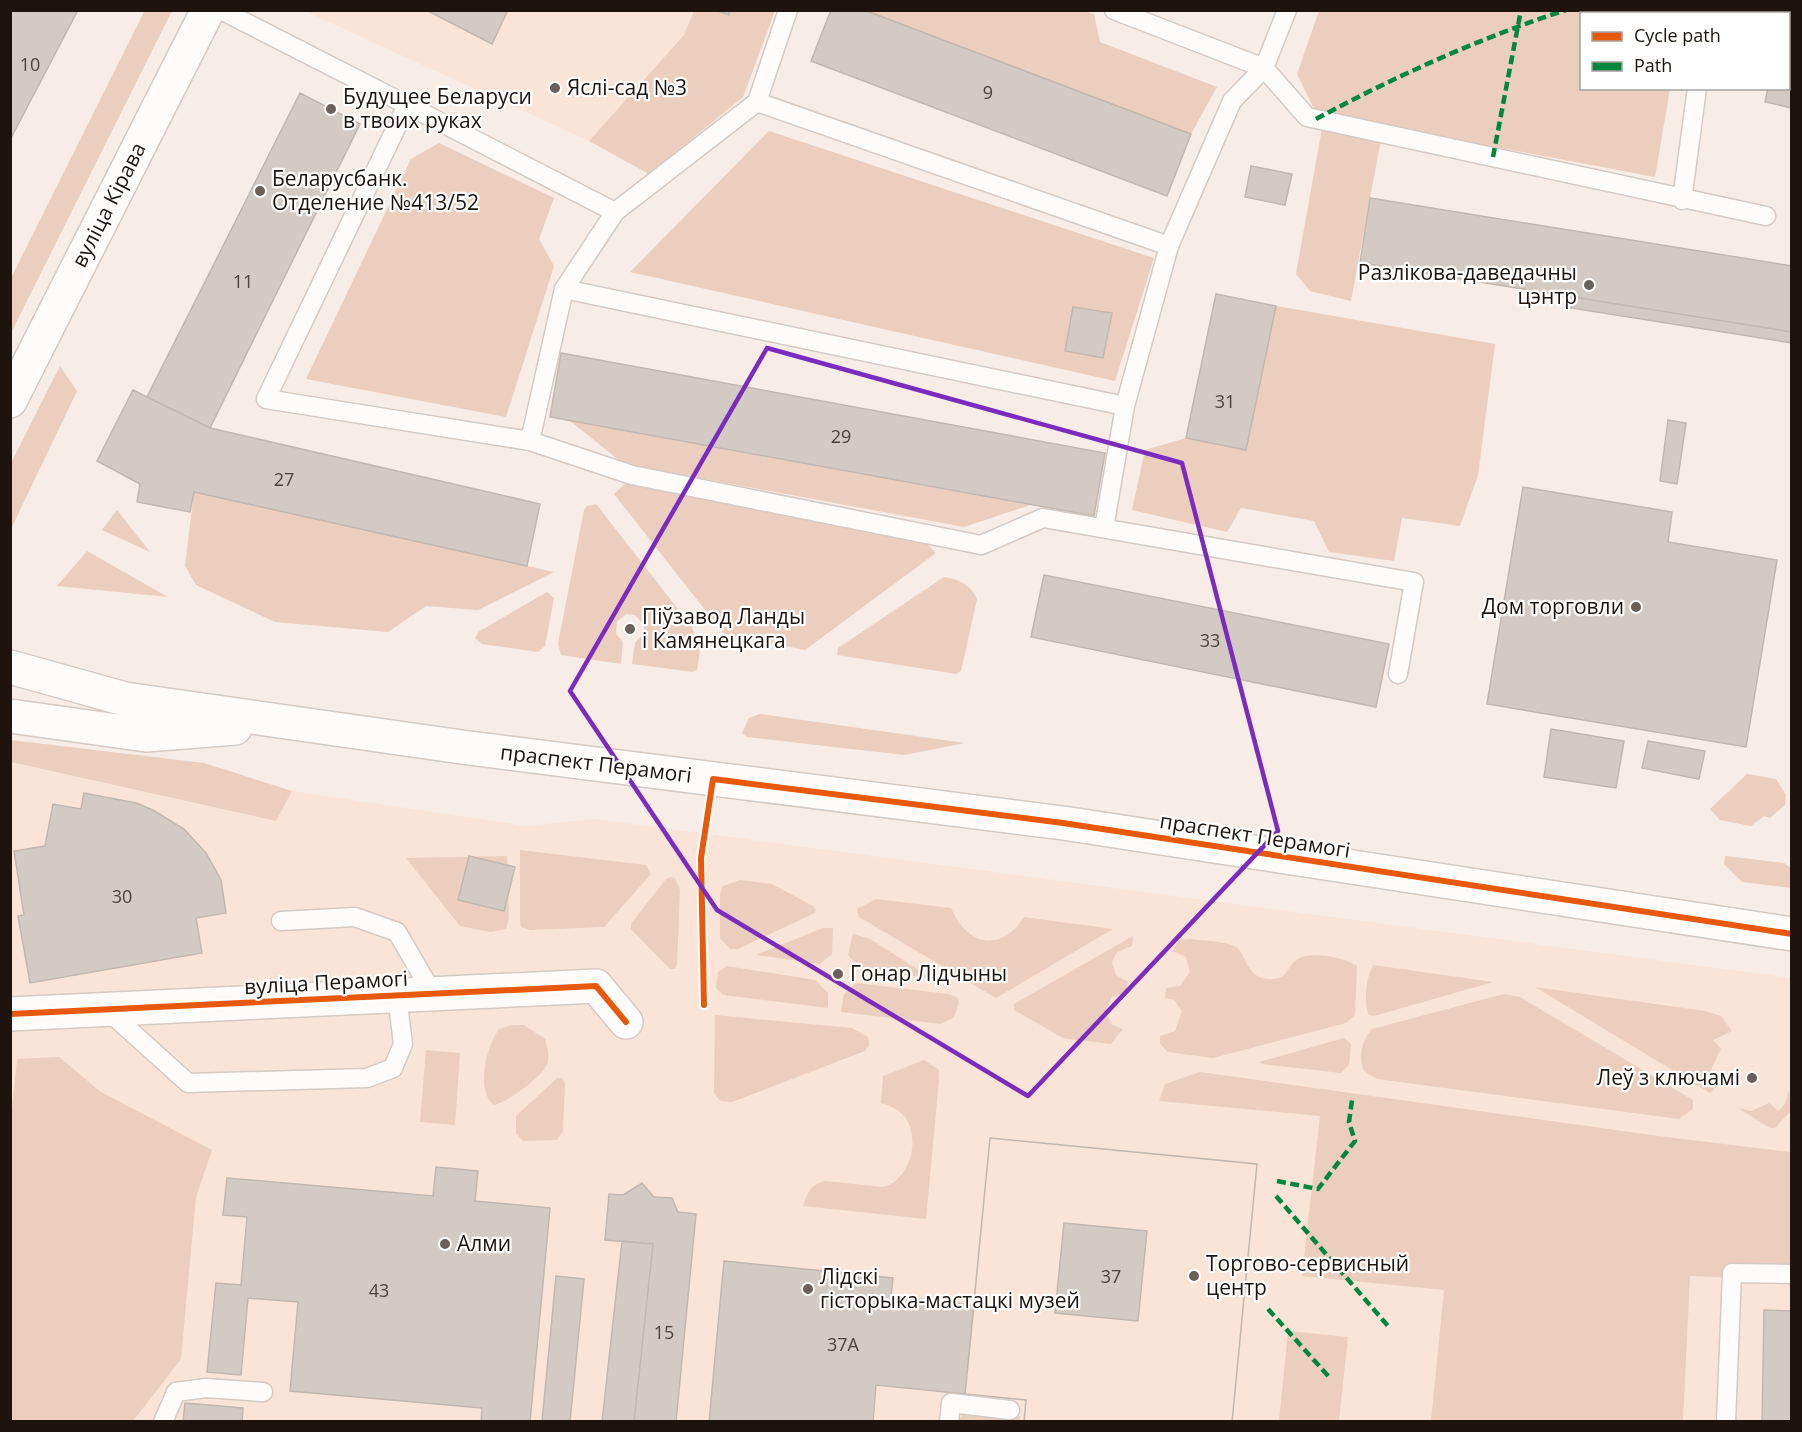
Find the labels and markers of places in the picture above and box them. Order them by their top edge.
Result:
place label: Яслі-сад №3 [567,73,687,101]
marker: Яслі-сад №3 [548,81,562,95]
place label: Будущее Беларуси в твоих руках [343,82,532,134]
marker: Будущее Беларуси в твоих руках [324,102,338,116]
place label: Беларусбанк. Отделение №413/52 [272,164,479,216]
marker: Беларусбанк. Отделение №413/52 [253,184,267,198]
place label: Разлікова-даведачны цэнтр [1358,258,1577,310]
marker: Разлікова-даведачны цэнтр [1582,278,1596,292]
place label: Дом торговли [1482,592,1624,620]
marker: Дом торговли [1629,600,1643,614]
place label: Піўзавод Ланды і Камянецкага [642,602,805,654]
marker: Піўзавод Ланды і Камянецкага [623,622,637,636]
place label: Гонар Лідчыны [850,959,1007,987]
marker: Гонар Лідчыны [831,967,845,981]
place label: Леў з ключамі [1596,1063,1740,1091]
marker: Леў з ключамі [1745,1071,1759,1085]
place label: Алми [457,1229,511,1257]
marker: Алми [438,1237,452,1251]
place label: Торгово-сервисный центр [1206,1249,1409,1301]
place label: Лідскі гісторыка-мастацкі музей [820,1262,1080,1314]
marker: Торгово-сервисный центр [1187,1269,1201,1283]
marker: Лідскі гісторыка-мастацкі музей [801,1282,815,1296]

